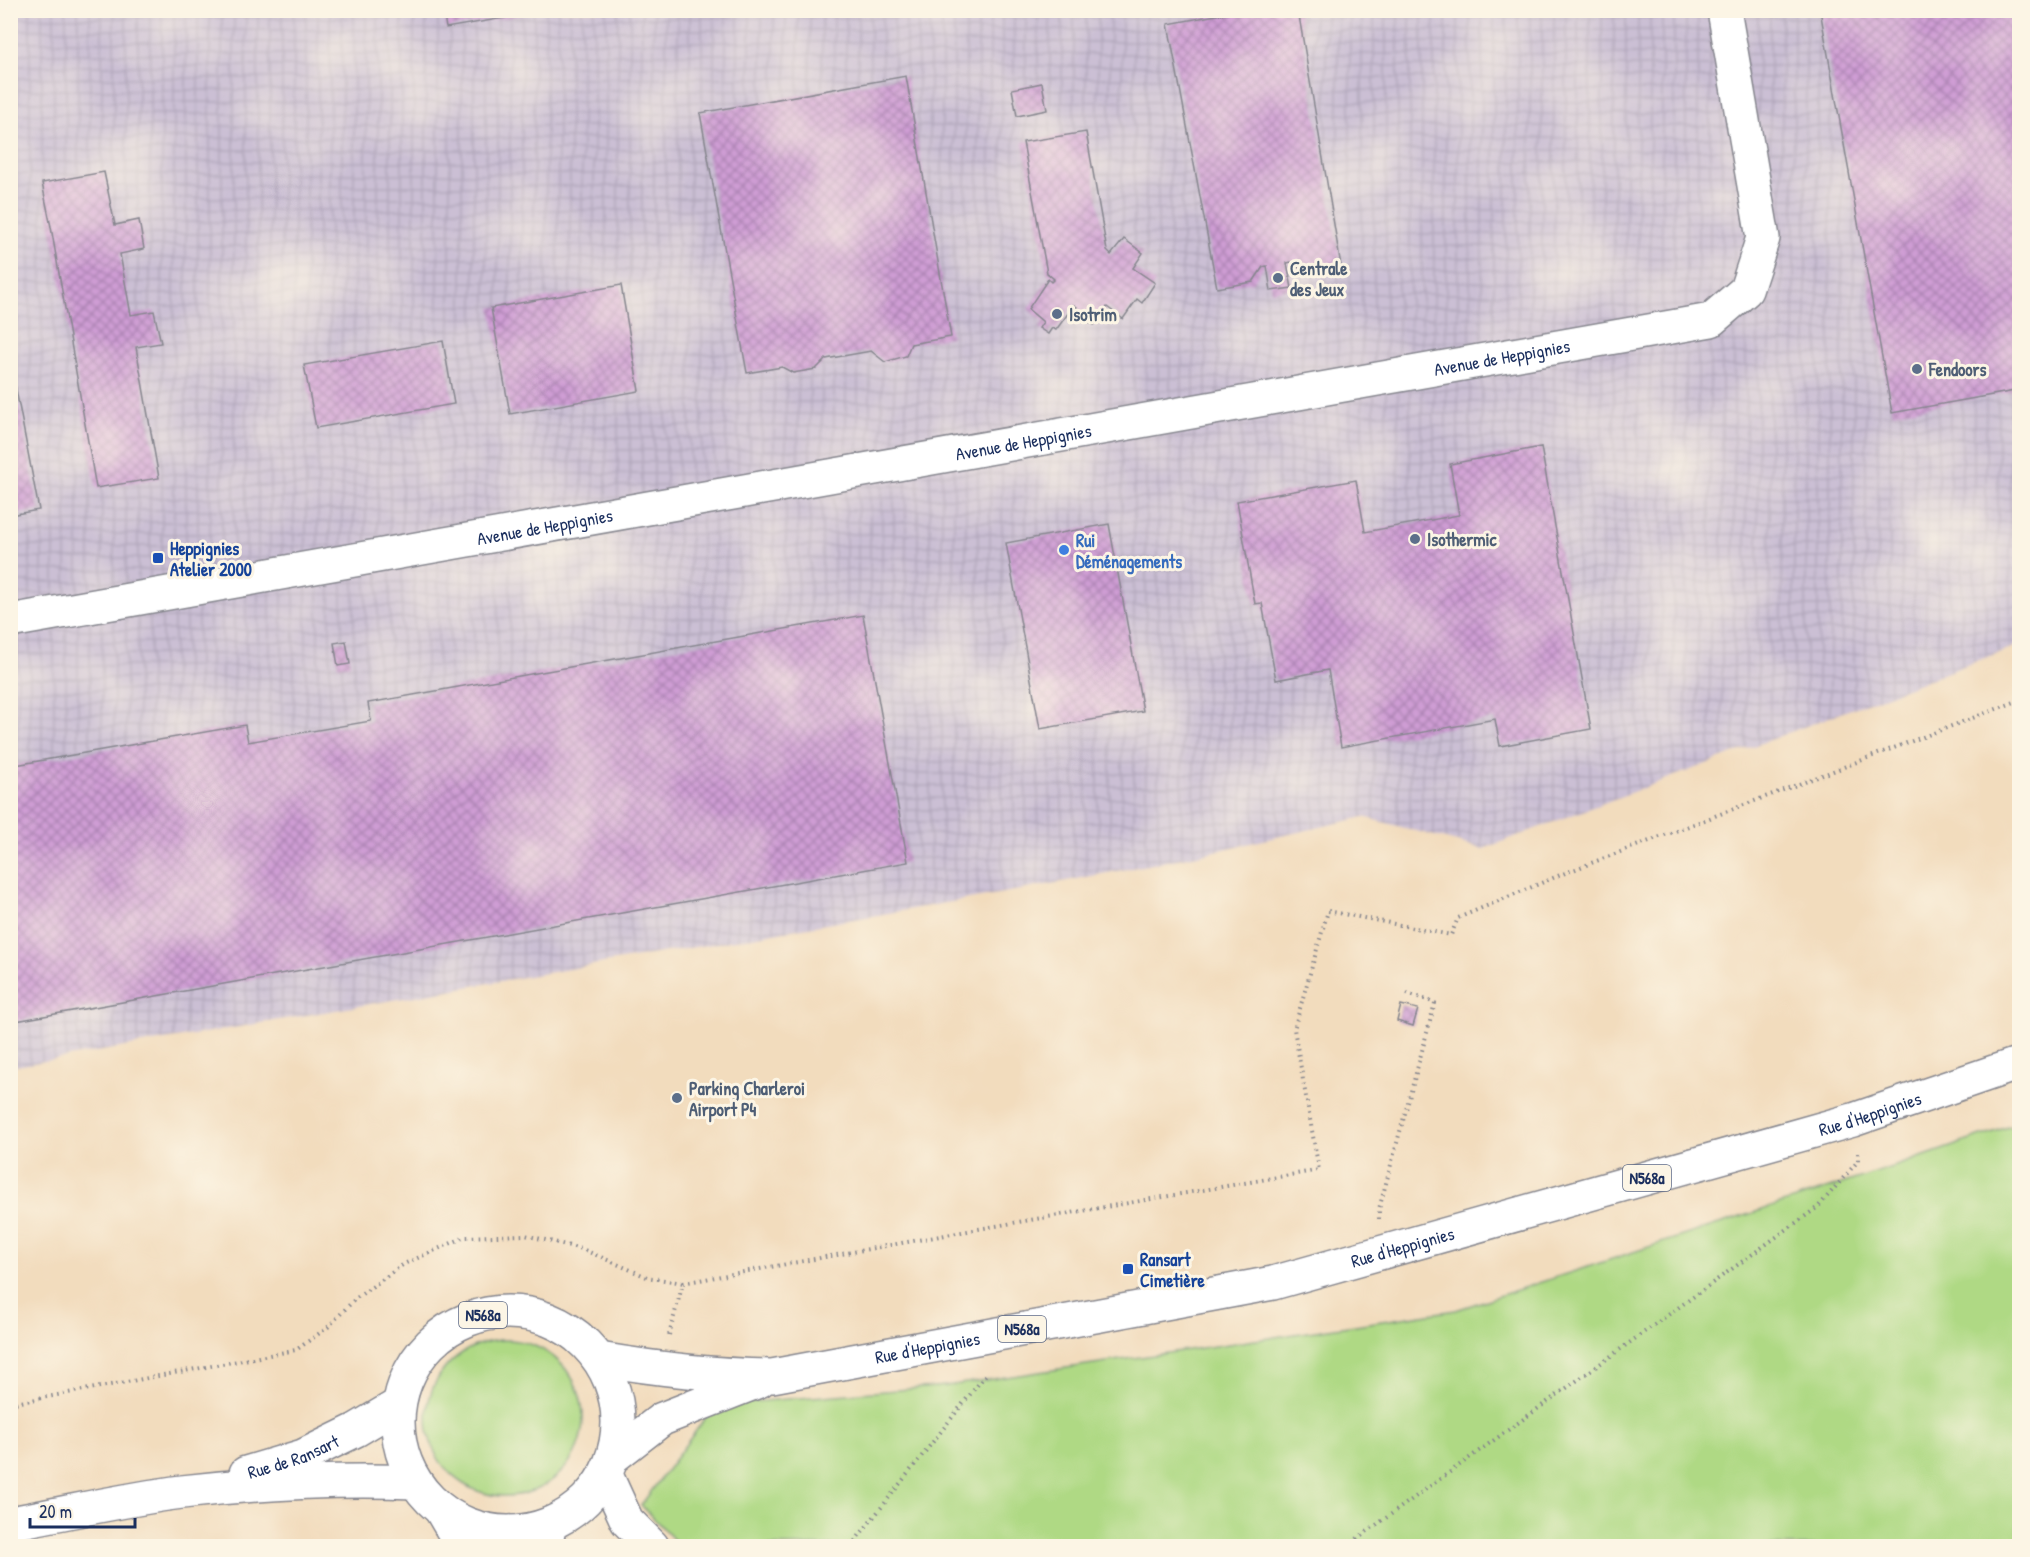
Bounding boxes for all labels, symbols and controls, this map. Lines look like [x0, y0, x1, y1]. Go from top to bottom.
place label: Centrale des Jeux [1290, 256, 1348, 302]
marker: Centrale des Jeux [1271, 271, 1285, 285]
place label: Isotrim [1069, 302, 1117, 327]
marker: Isotrim [1050, 307, 1064, 321]
street label: Avenue de Heppignies [1432, 333, 1572, 381]
place label: Fendoors [1928, 357, 1987, 382]
marker: Fendoors [1910, 362, 1924, 376]
street label: Avenue de Heppignies [953, 417, 1093, 466]
street label: Avenue de Heppignies [475, 502, 615, 551]
place label: Isothermic [1427, 527, 1498, 552]
place label: Rui Déménagements [1076, 528, 1182, 575]
marker: Isothermic [1408, 532, 1422, 546]
place label: Heppignies Atelier 2000 [170, 536, 252, 582]
marker: Rui Déménagements [1057, 543, 1071, 557]
marker: Heppignies Atelier 2000 [151, 551, 165, 565]
place label: Parking Charleroi Airport P4 [689, 1076, 805, 1123]
street label: Rue d'Heppignies [1816, 1085, 1924, 1142]
marker: Parking Charleroi Airport P4 [670, 1091, 684, 1105]
road number: N568a [1623, 1165, 1671, 1191]
street label: Rue d'Heppignies [1348, 1220, 1457, 1273]
place label: Ransart Cimetière [1140, 1247, 1206, 1293]
marker: Ransart Cimetière [1121, 1262, 1135, 1276]
road number: N568a [459, 1302, 507, 1328]
road number: N568a [998, 1316, 1046, 1342]
street label: Rue d'Heppignies [873, 1325, 982, 1369]
street label: Rue de Ransart [245, 1428, 344, 1484]
scale bar [30, 1491, 135, 1529]
text: 20 m [39, 1499, 72, 1524]

